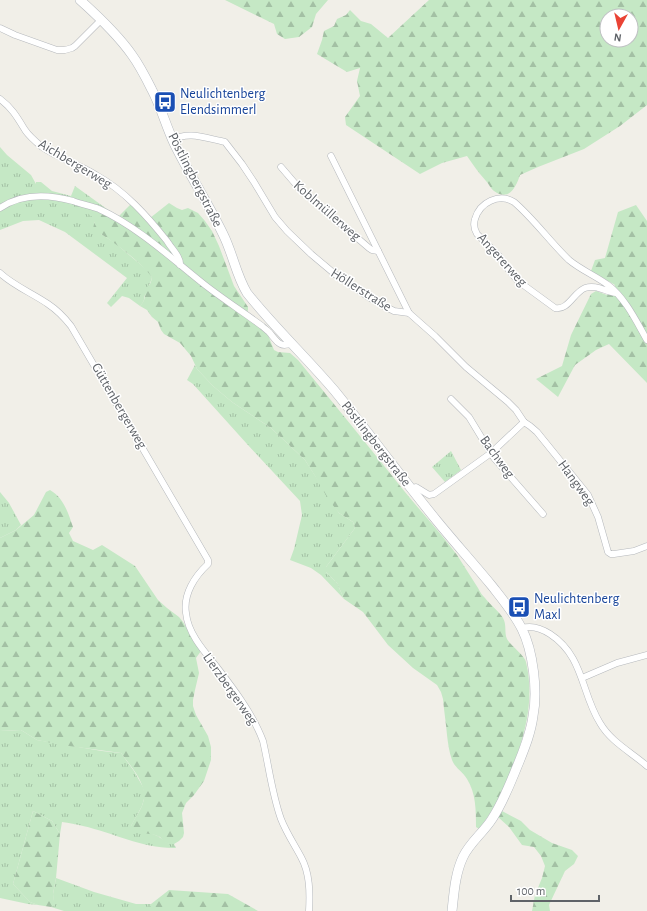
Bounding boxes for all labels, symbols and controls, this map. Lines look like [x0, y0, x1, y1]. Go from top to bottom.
north arrow [599, 8, 639, 48]
text: N [613, 31, 622, 43]
place label: Neulichtenberg Elendsimmerl [180, 87, 266, 117]
bus stop icon: Neulichtenberg Elendsimmerl [152, 89, 178, 115]
street label: Pöstlingbergstraße [165, 131, 225, 229]
street label: Aichbergerweg [36, 137, 114, 191]
street label: Koblmüllerweg [291, 178, 363, 244]
street label: Angererweg [475, 231, 530, 290]
street label: Höllerstraße [328, 266, 394, 314]
street label: Güttenbergerweg [89, 361, 149, 451]
street label: Pöstlingbergstraße [339, 399, 413, 489]
street label: Bachweg [477, 433, 517, 481]
street label: Hangweg [555, 458, 597, 508]
place label: Neulichtenberg Maxl [534, 592, 620, 622]
bus stop icon: Neulichtenberg Maxl [506, 594, 532, 620]
street label: Lierzbergerweg [200, 650, 260, 728]
scale bar [511, 877, 599, 903]
text: 100 m [517, 885, 545, 897]

